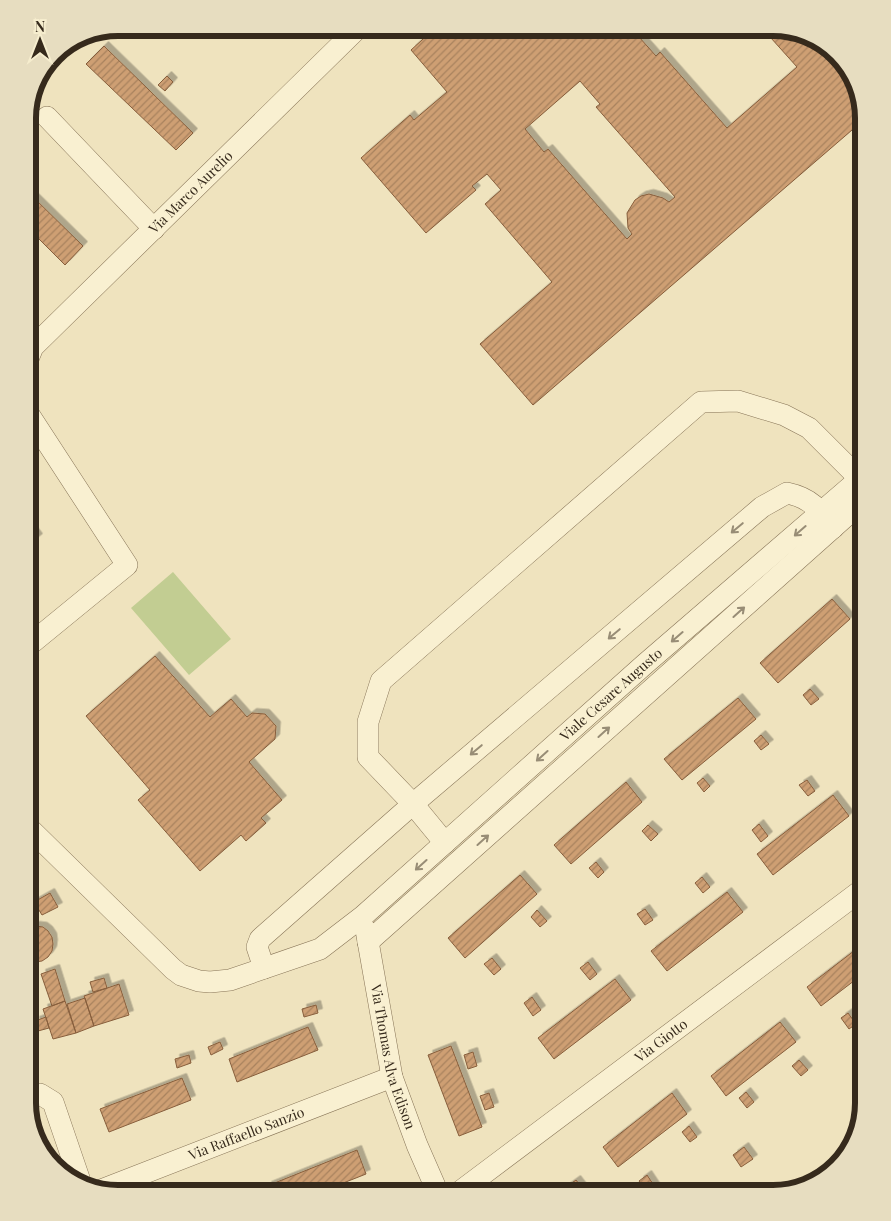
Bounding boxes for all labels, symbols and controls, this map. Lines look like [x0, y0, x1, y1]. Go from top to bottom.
north arrow [15, 15, 65, 65]
text: N [35, 17, 45, 36]
street label: Via Marco Aurelio [143, 146, 237, 238]
one-way arrow [731, 523, 744, 534]
one-way arrow [793, 525, 806, 536]
one-way arrow [732, 606, 745, 618]
one-way arrow [607, 628, 620, 639]
one-way arrow [670, 631, 683, 643]
street label: Viale Cesare Augusto [555, 643, 666, 745]
one-way arrow [598, 726, 611, 738]
one-way arrow [470, 745, 483, 756]
one-way arrow [536, 751, 549, 762]
one-way arrow [476, 834, 489, 846]
one-way arrow [415, 859, 428, 871]
street label: Via Thomas Alva Edison [367, 982, 421, 1132]
street label: Via Giotto [630, 1014, 691, 1067]
street label: Via Raffaello Sanzio [185, 1102, 307, 1164]

